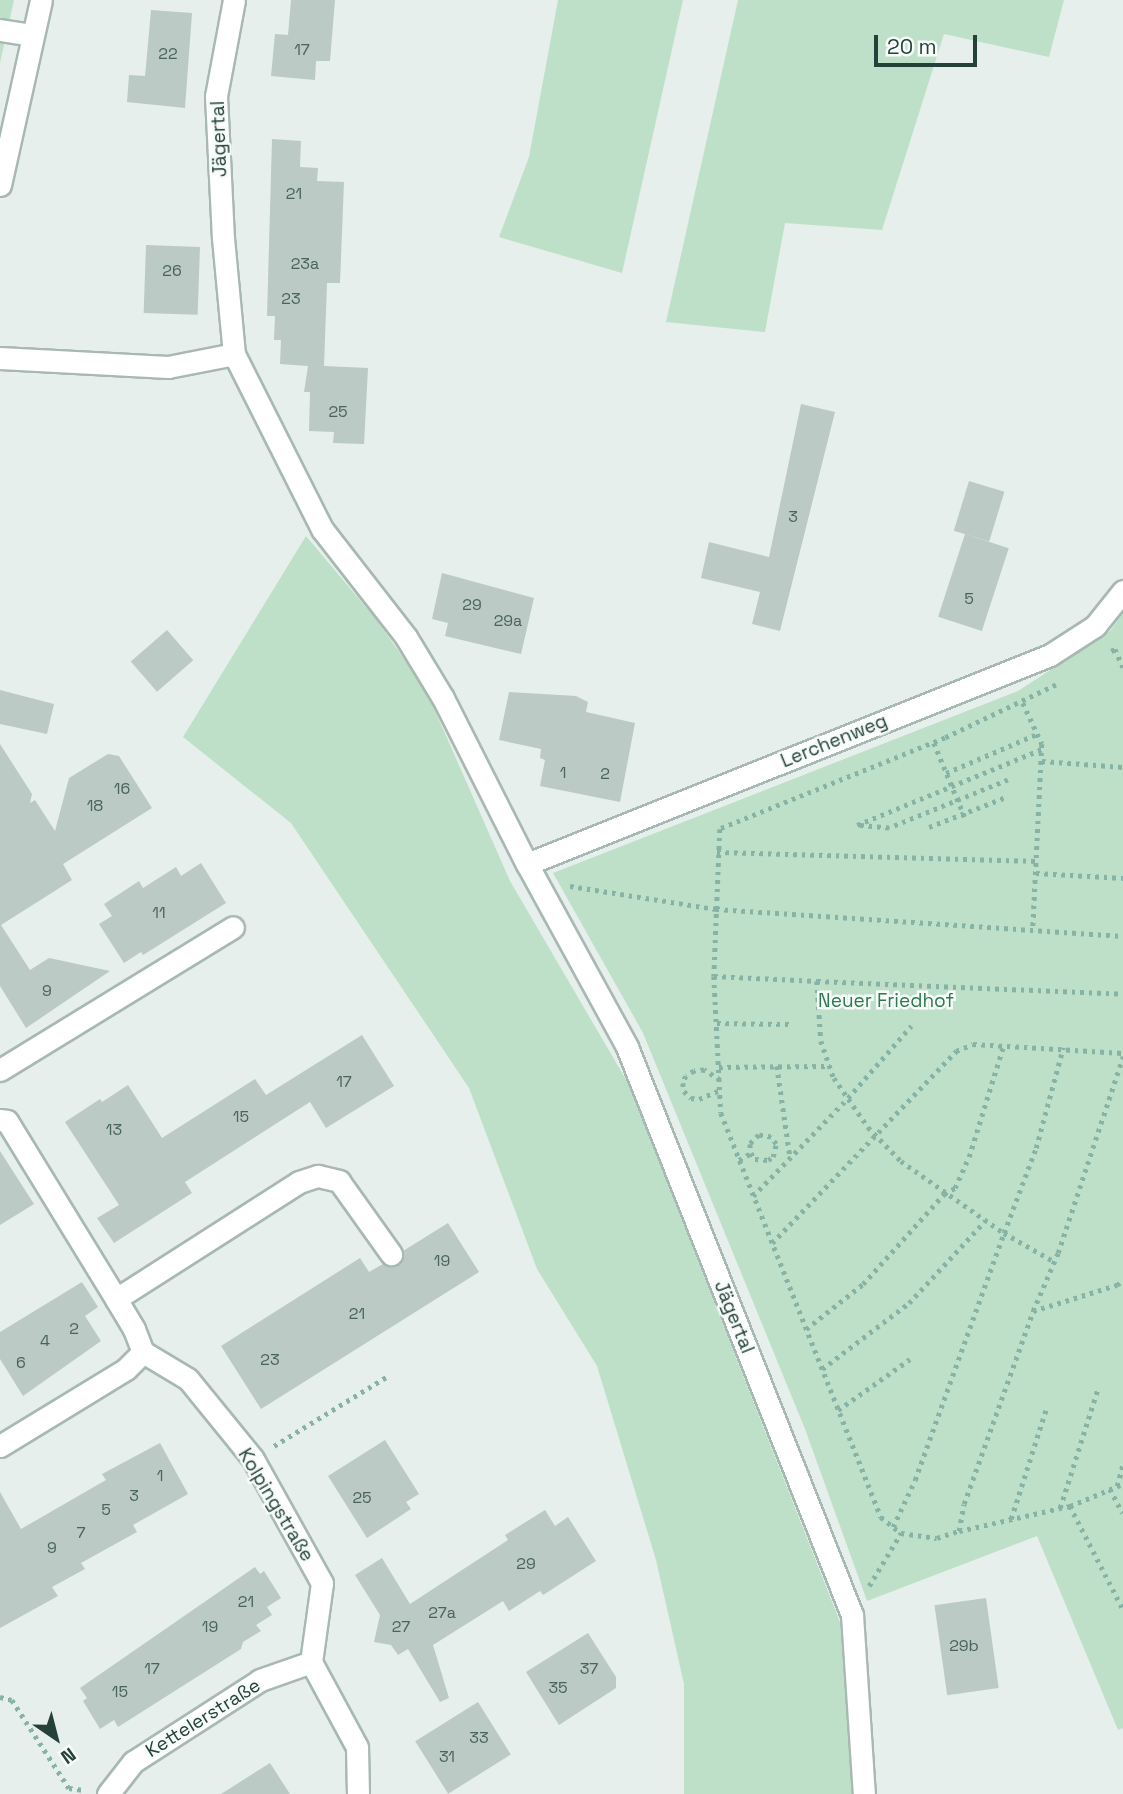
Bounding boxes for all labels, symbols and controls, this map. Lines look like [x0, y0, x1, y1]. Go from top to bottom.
scale bar [878, 21, 981, 65]
text: 20 m [887, 33, 937, 60]
house number: 17 [294, 40, 310, 60]
house number: 22 [158, 44, 178, 64]
street label: Jägertal [206, 100, 232, 178]
house number: 21 [286, 184, 302, 204]
house number: 23a [291, 254, 319, 274]
house number: 26 [162, 261, 182, 281]
house number: 23 [281, 289, 301, 309]
house number: 25 [328, 402, 348, 422]
house number: 3 [788, 507, 798, 527]
house number: 5 [964, 589, 974, 609]
house number: 29 [462, 595, 482, 615]
house number: 29a [494, 611, 522, 631]
street label: Lerchenweg [777, 709, 891, 773]
house number: 1 [560, 763, 566, 783]
house number: 2 [600, 764, 610, 784]
house number: 16 [114, 779, 130, 799]
house number: 18 [87, 796, 103, 816]
house number: 11 [152, 903, 166, 923]
house number: 9 [42, 981, 52, 1001]
park label: Neuer Friedhof [818, 990, 954, 1012]
house number: 17 [336, 1072, 352, 1092]
house number: 15 [233, 1107, 249, 1127]
house number: 13 [106, 1120, 122, 1140]
house number: 19 [434, 1251, 450, 1271]
street label: Jägertal [709, 1277, 759, 1357]
house number: 21 [349, 1304, 365, 1324]
house number: 2 [69, 1319, 79, 1339]
house number: 4 [40, 1331, 50, 1351]
house number: 23 [260, 1350, 280, 1370]
house number: 6 [16, 1353, 26, 1373]
street label: Kolpingstraße [233, 1444, 319, 1566]
house number: 1 [157, 1466, 163, 1486]
house number: 3 [129, 1486, 139, 1506]
house number: 25 [352, 1488, 372, 1508]
house number: 5 [101, 1500, 111, 1520]
house number: 7 [76, 1523, 86, 1543]
house number: 9 [47, 1538, 57, 1558]
house number: 29 [516, 1554, 536, 1574]
house number: 21 [238, 1592, 254, 1612]
house number: 27a [428, 1603, 456, 1623]
house number: 19 [202, 1617, 218, 1637]
house number: 27 [392, 1617, 410, 1637]
house number: 29b [949, 1636, 979, 1656]
house number: 17 [144, 1659, 160, 1679]
house number: 37 [580, 1659, 598, 1679]
street label: Kettelerstraße [141, 1674, 265, 1762]
house number: 35 [548, 1678, 568, 1698]
house number: 15 [112, 1682, 128, 1702]
north arrow [21, 1703, 91, 1773]
house number: 33 [469, 1728, 489, 1748]
text: N [56, 1742, 81, 1769]
house number: 31 [439, 1747, 455, 1767]

